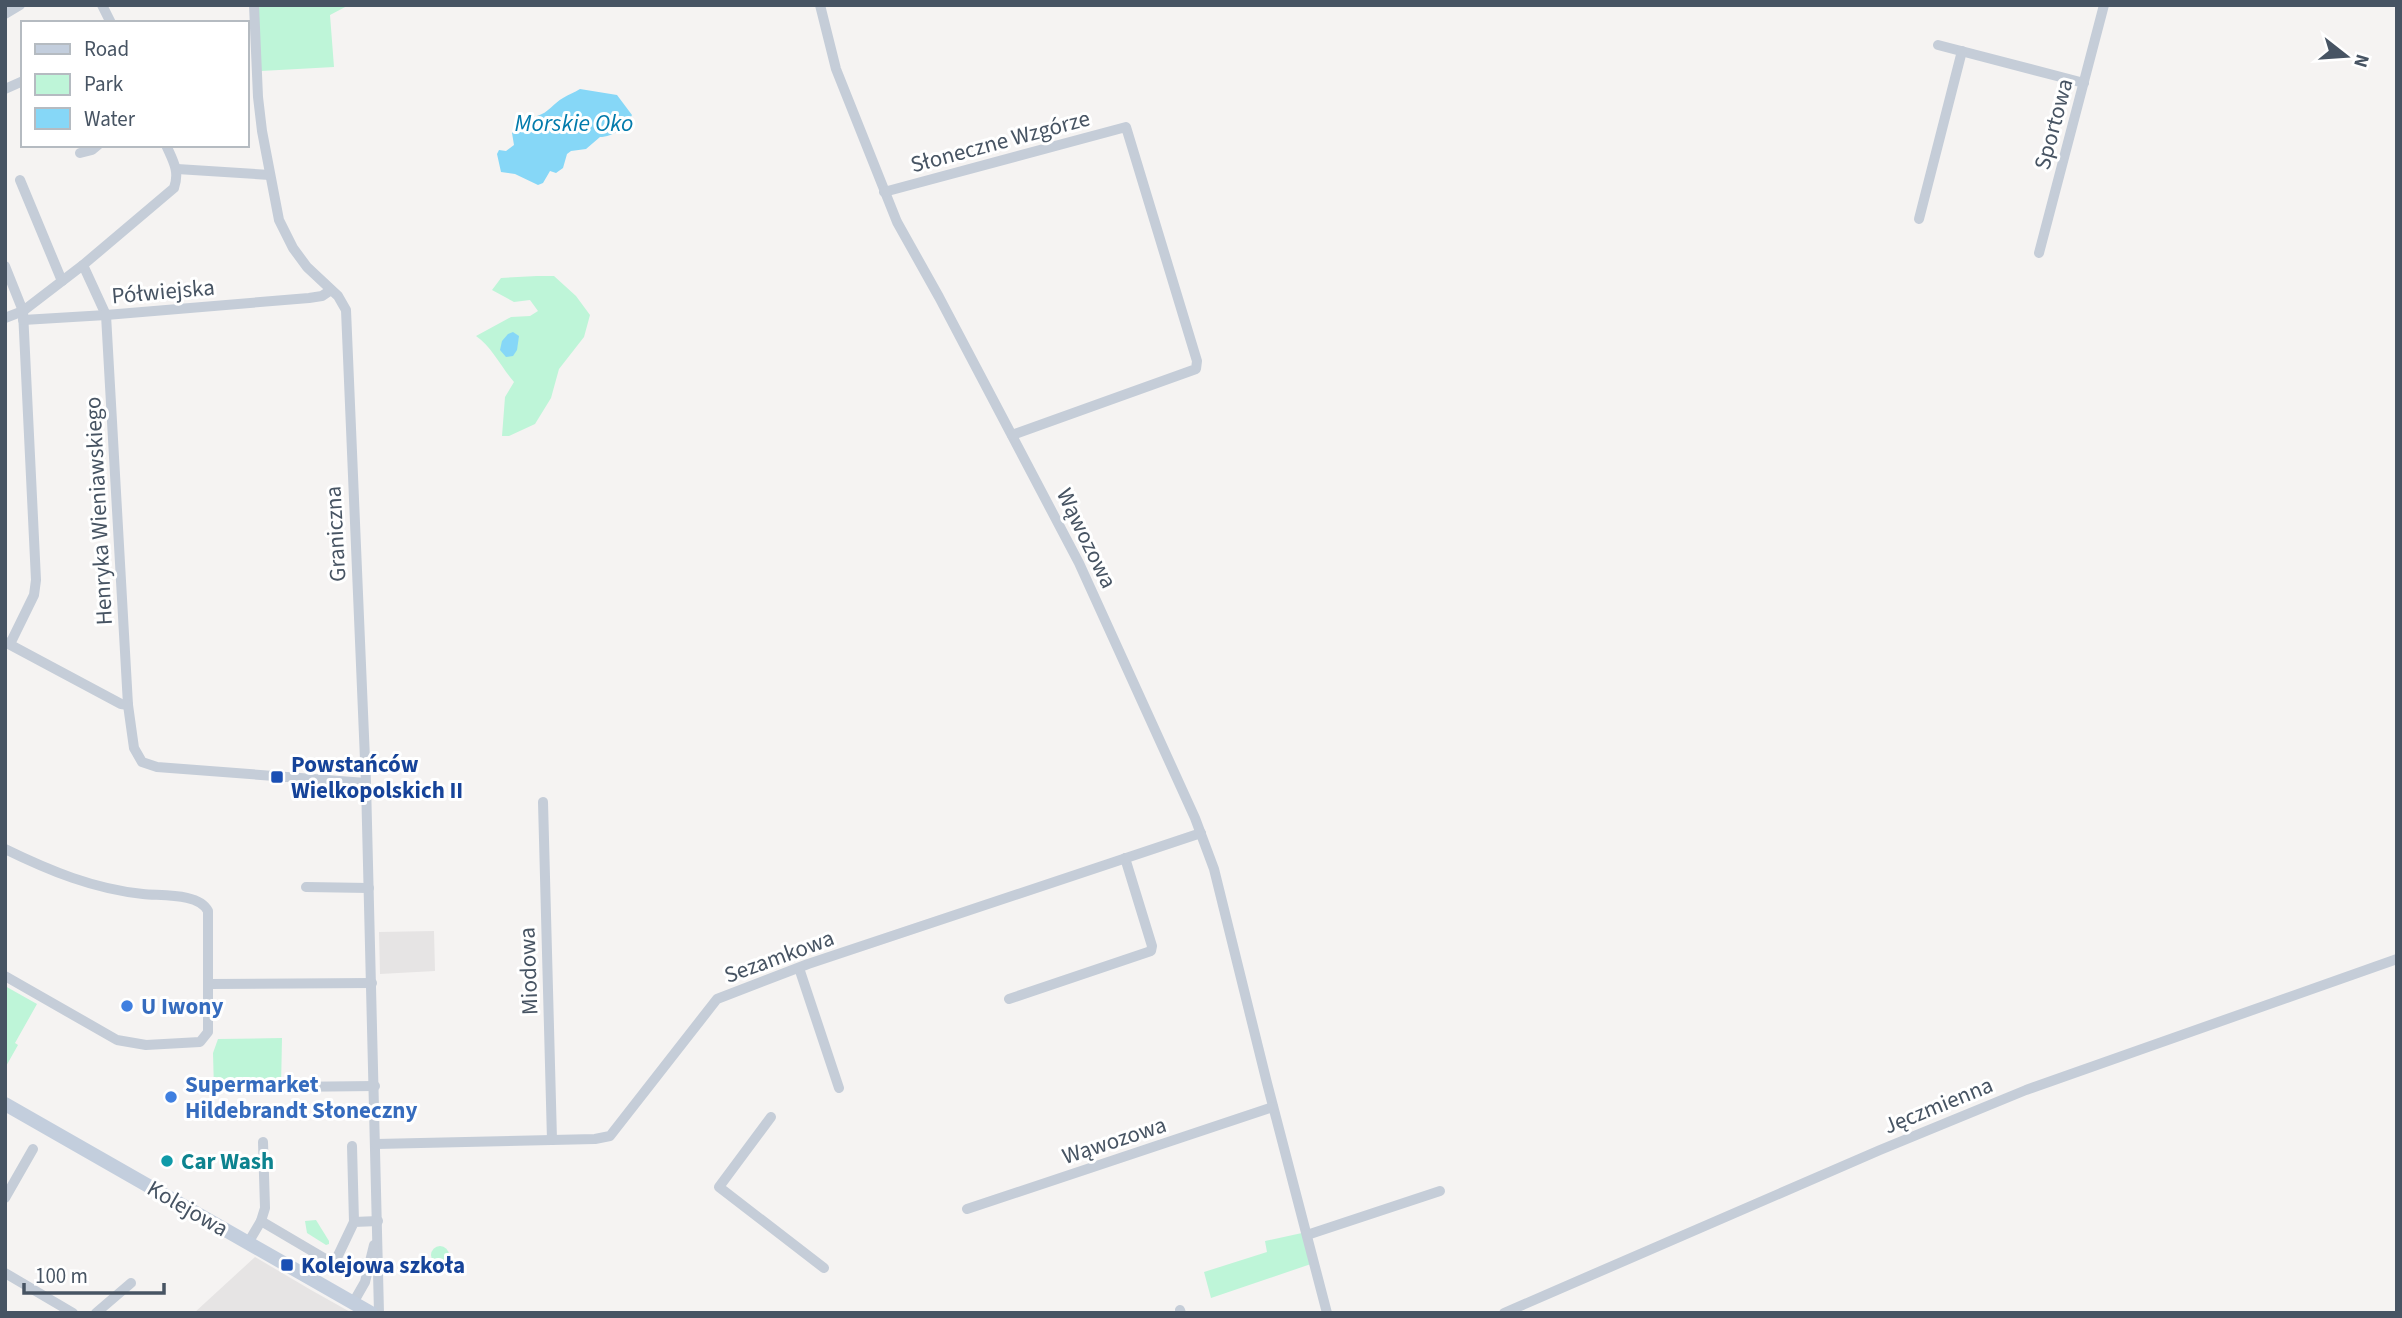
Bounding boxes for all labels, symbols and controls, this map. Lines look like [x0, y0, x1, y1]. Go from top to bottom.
legend [21, 21, 248, 147]
north arrow [2311, 21, 2381, 91]
text: Road [84, 34, 129, 64]
text: N [2346, 51, 2376, 71]
text: Park [84, 69, 124, 99]
street label: Sportowa [2025, 75, 2081, 173]
street label: Słoneczne Wzgórze [907, 102, 1094, 181]
text: Water [84, 104, 136, 134]
water label: Morskie Oko [515, 106, 633, 141]
street label: Półwiejska [110, 271, 216, 312]
street label: Henryka Wieniawskiego [76, 396, 121, 626]
street label: Wąwozowa [1048, 482, 1125, 594]
street label: Graniczna [317, 485, 354, 583]
place label: Powstańców Wielkopolskich II [291, 748, 463, 807]
marker: Powstańców Wielkopolskich II [269, 769, 285, 785]
street label: Sezamkowa [720, 921, 839, 992]
street label: Miodowa [510, 926, 547, 1015]
place label: U Iwony [141, 990, 223, 1023]
marker: U Iwony [119, 998, 135, 1014]
place label: Supermarket Hildebrandt Słoneczny [185, 1068, 417, 1127]
street label: Jęczmienna [1878, 1069, 1998, 1142]
marker: Supermarket Hildebrandt Słoneczny [163, 1089, 179, 1105]
street label: Wąwozowa [1058, 1108, 1171, 1173]
place label: Car Wash [181, 1145, 274, 1178]
marker: Car Wash [159, 1153, 175, 1169]
street label: Kolejowa [141, 1172, 234, 1245]
place label: Kolejowa szkoła [301, 1249, 465, 1282]
scale bar [24, 1252, 164, 1296]
marker: Kolejowa szkoła [279, 1257, 295, 1273]
text: 100 m [35, 1261, 88, 1291]

